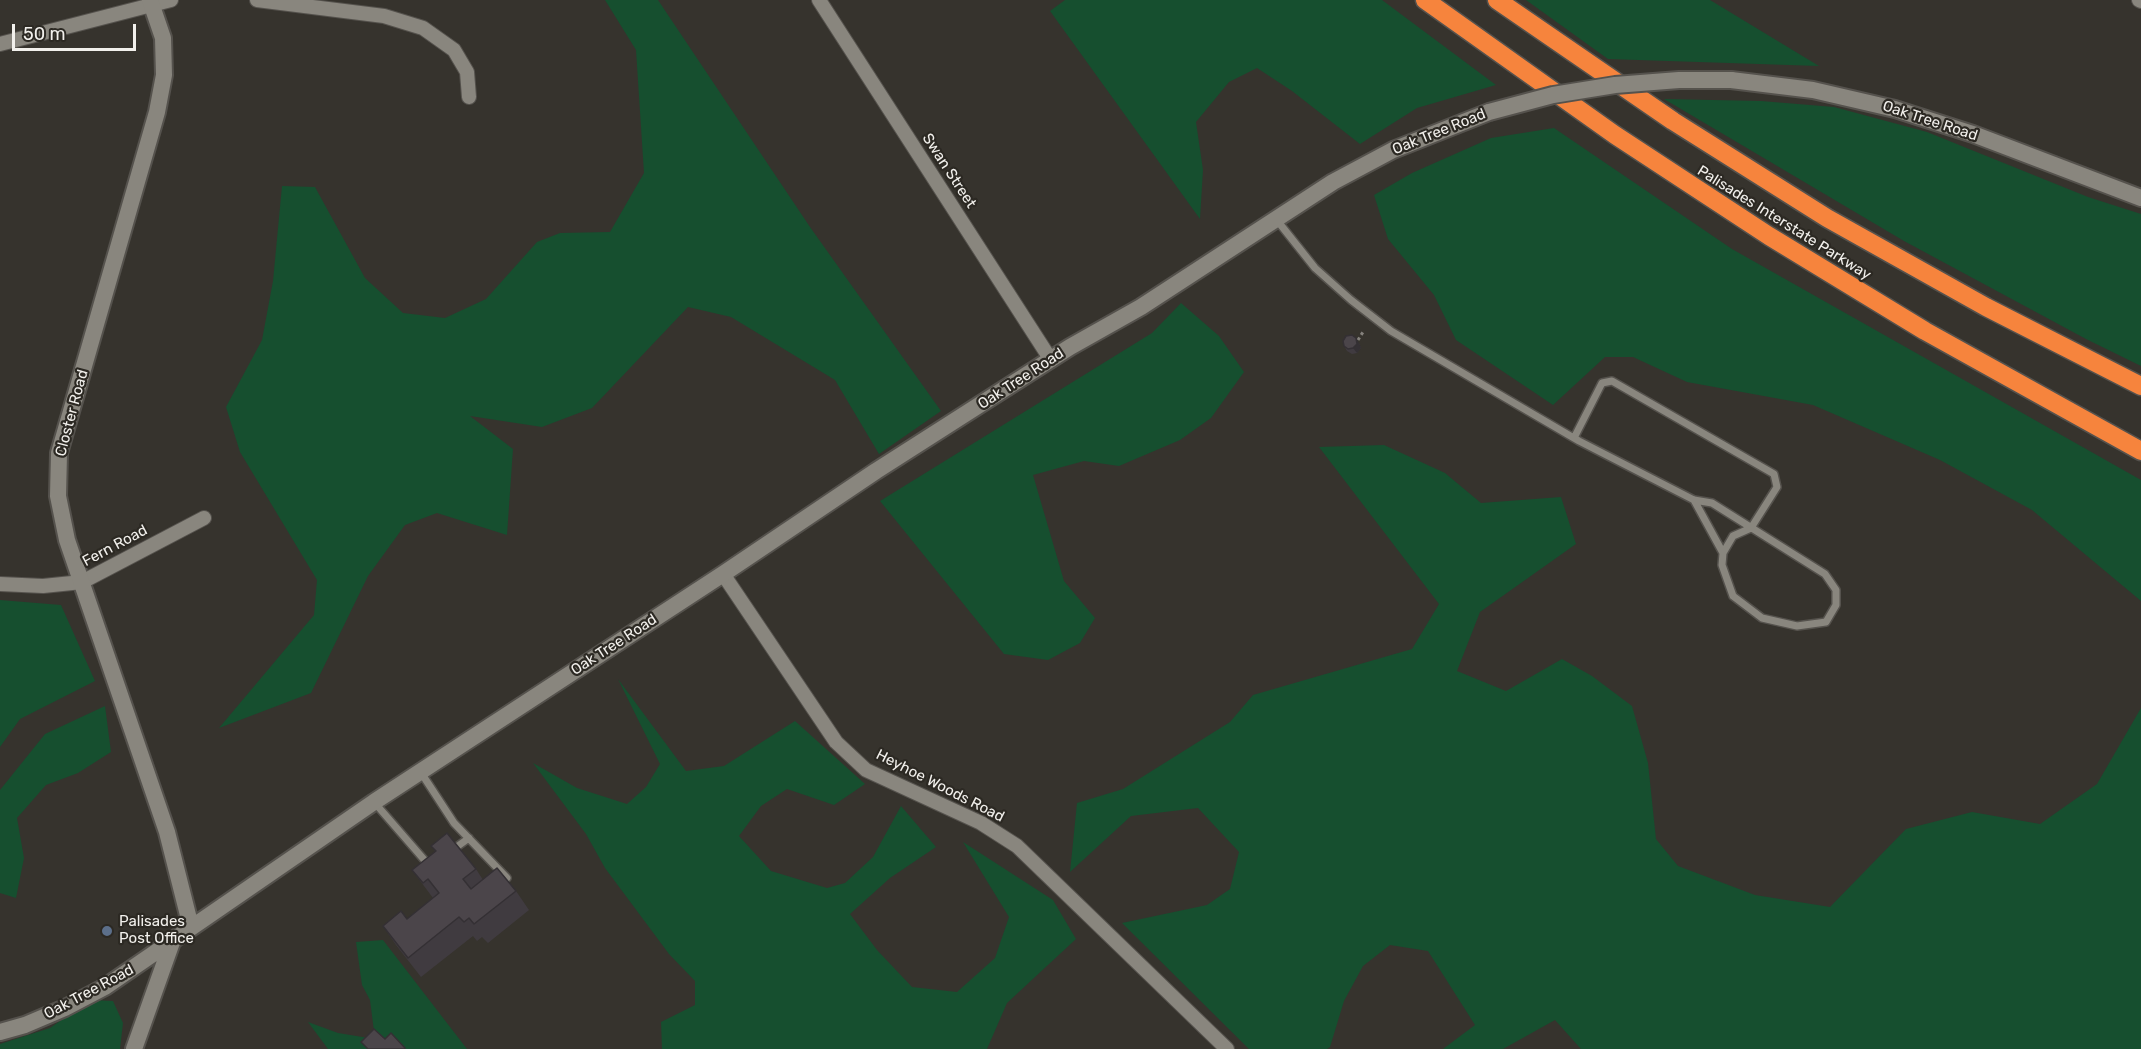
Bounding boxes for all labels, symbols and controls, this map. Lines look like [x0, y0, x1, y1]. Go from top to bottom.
scale bar [15, 12, 140, 50]
text: 50 m [23, 23, 66, 45]
street label: Oak Tree Road [1880, 97, 1980, 145]
street label: Oak Tree Road [1390, 105, 1488, 159]
street label: Swan Street [918, 130, 980, 212]
street label: Palisades Interstate Parkway [1694, 162, 1874, 284]
street label: Oak Tree Road [975, 345, 1067, 413]
street label: Closter Road [52, 368, 92, 458]
street label: Fern Road [79, 521, 151, 571]
street label: Oak Tree Road [568, 611, 660, 679]
street label: Heyhoe Woods Road [873, 746, 1007, 826]
place label: Palisades Post Office [119, 913, 194, 948]
marker: Palisades Post Office [100, 924, 114, 938]
street label: Oak Tree Road [41, 961, 137, 1023]

